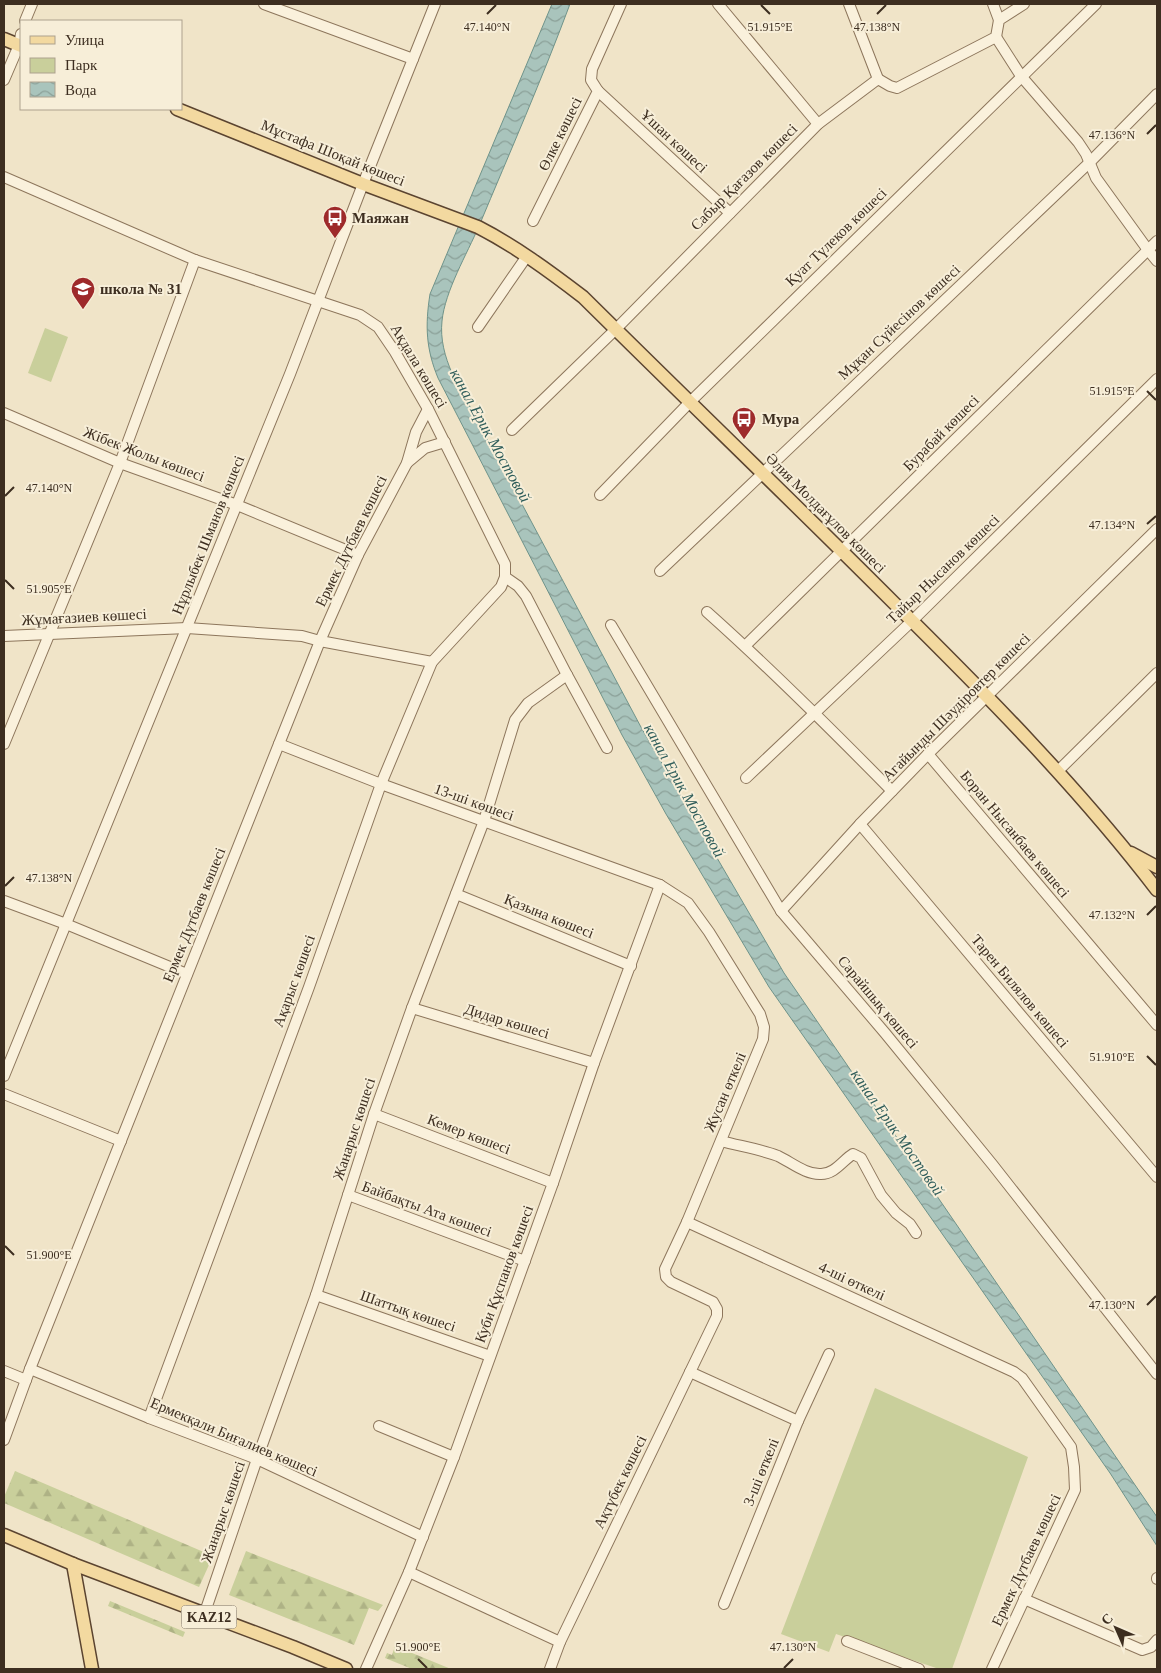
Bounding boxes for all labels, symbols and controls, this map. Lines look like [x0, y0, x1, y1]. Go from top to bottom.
legend [20, 20, 182, 110]
text: 47.140°N [464, 20, 511, 34]
text: 51.915°E [747, 20, 793, 34]
text: 47.138°N [854, 20, 901, 34]
text: Улица [65, 32, 104, 48]
text: Парк [65, 57, 98, 73]
text: Вода [65, 82, 97, 98]
street label: Өлке көшесі [535, 95, 585, 173]
street label: Ұшан көшесі [637, 106, 711, 176]
street label: Мұстафа Шоқай көшесi [259, 117, 407, 189]
street label: Сабыр Қағазов көшесі [688, 121, 800, 233]
text: 47.136°N [1089, 128, 1136, 142]
street label: Қуат Түлеков көшесі [782, 185, 890, 289]
bus stop icon: Маяжан [322, 205, 348, 239]
place label: Маяжан [352, 210, 409, 226]
street label: Мұқан Сүйесінов көшесі [835, 261, 963, 383]
school or university icon: школа № 31 [70, 276, 96, 310]
place label: школа № 31 [100, 281, 182, 297]
street label: Ақдала көшесі [388, 321, 450, 411]
water label: канал Ерик Мостовой [446, 366, 534, 505]
text: 51.915°E [1089, 384, 1135, 398]
street label: Бурабай көшесi [900, 392, 982, 474]
bus stop icon: Мура [731, 406, 757, 440]
place label: Мура [762, 411, 800, 427]
street label: Жібек Жолы көшесі [81, 424, 207, 484]
street label: Әлия Молдағұлов көшесі [763, 450, 889, 576]
street label: Нұрлыбек Шманов көшесі [169, 453, 247, 617]
street label: Ермек Дүтбаев көшесi [312, 473, 390, 609]
text: 47.140°N [26, 481, 73, 495]
street label: Тайыр Нысанов көшесi [884, 511, 1002, 627]
text: 47.134°N [1089, 518, 1136, 532]
text: 51.905°E [26, 582, 72, 596]
street label: Жұмағазиев көшесі [21, 606, 147, 628]
street label: Агайынды Шәудіровтер көшесi [879, 630, 1033, 784]
water label: канал Ерик Мостовой [640, 721, 728, 860]
street label: Боран Нысанбаев көшесі [957, 767, 1073, 901]
street label: 13-ші көшесi [432, 780, 516, 824]
street label: Ермек Дүтбаев көшесi [160, 845, 228, 985]
text: 47.138°N [26, 871, 73, 885]
street label: Қазына көшесі [502, 891, 596, 941]
text: 47.132°N [1089, 908, 1136, 922]
street label: Тарен Билялов көшесі [968, 931, 1072, 1051]
street label: Ақарыс көшесi [270, 933, 318, 1029]
street label: Сарайшық көшесі [835, 953, 921, 1051]
street label: Дидар көшесі [463, 1000, 551, 1042]
street label: Жусан өткелі [701, 1050, 749, 1134]
text: 51.910°E [1089, 1050, 1135, 1064]
water label: канал Ерик Мостовой [847, 1066, 947, 1199]
street label: Жанарыс көшесі [330, 1076, 378, 1182]
street label: Кемер көшесі [425, 1111, 513, 1157]
street label: Байбақты Ата көшесі [360, 1178, 494, 1240]
street label: Куби Құспанов көшесi [472, 1203, 536, 1345]
text: 51.900°E [26, 1248, 72, 1262]
street label: 4-шi өткелi [816, 1259, 888, 1303]
street label: Шаттық көшесі [358, 1287, 458, 1335]
text: 47.130°N [1089, 1298, 1136, 1312]
street label: Ермекқали Биғалиев көшесі [148, 1394, 320, 1480]
street label: Ақтүбек көшесi [591, 1433, 649, 1531]
street label: 3-шi өткелi [740, 1436, 782, 1508]
street label: Жанарыс көшесі [198, 1459, 248, 1565]
street label: Ермек Дүтбаев көшесi [988, 1491, 1064, 1629]
north arrow [1091, 1603, 1141, 1653]
road number: KAZ12 [182, 1605, 236, 1628]
text: С [1098, 1610, 1116, 1628]
text: 51.900°E [395, 1640, 441, 1654]
text: 47.130°N [770, 1640, 817, 1654]

